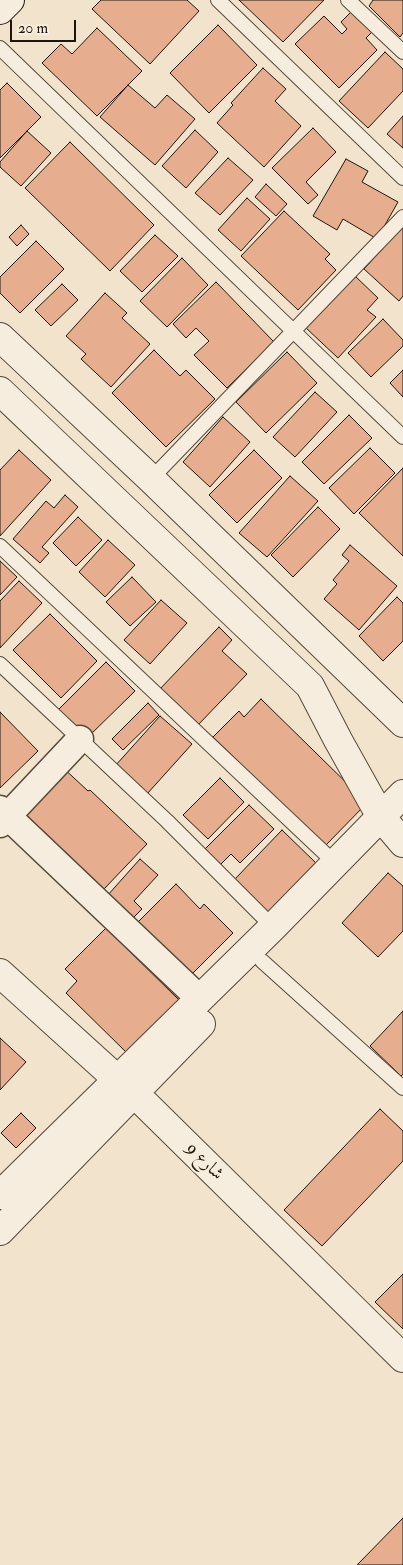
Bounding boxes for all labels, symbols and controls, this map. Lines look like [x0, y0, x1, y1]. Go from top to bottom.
scale bar [12, 10, 79, 42]
text: 20 m [18, 19, 48, 38]
street label: شارع 9 [181, 1139, 227, 1185]

